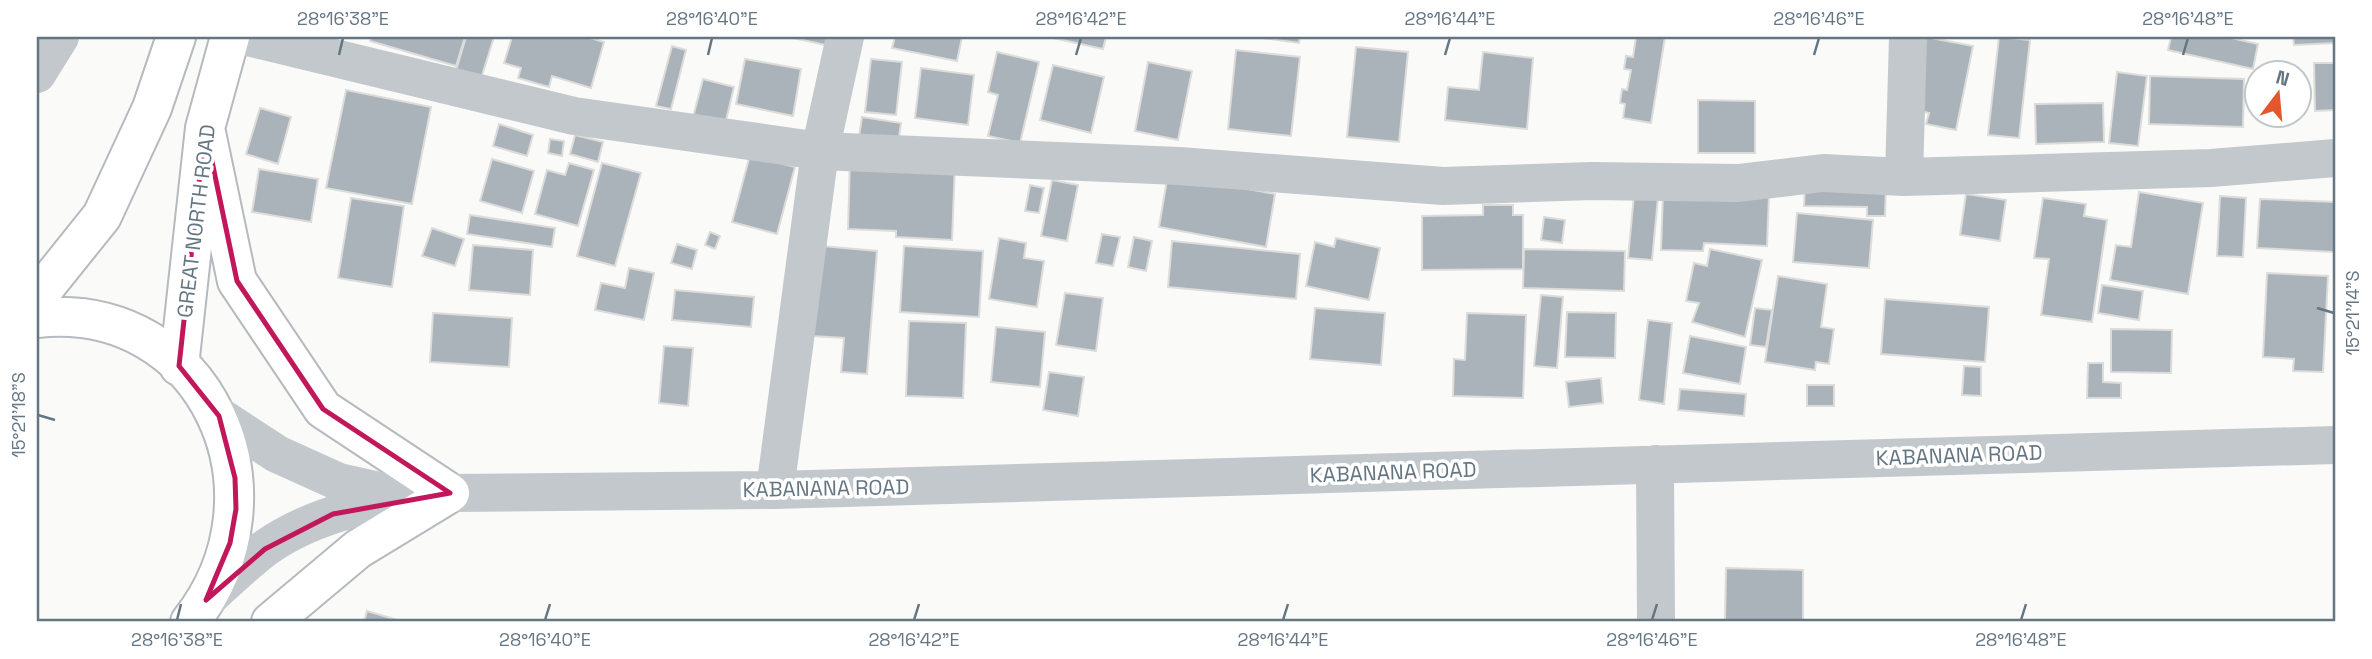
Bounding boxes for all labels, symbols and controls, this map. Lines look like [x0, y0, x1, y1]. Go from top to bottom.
text: 28°16'38"E [297, 7, 389, 30]
text: 28°16'40"E [666, 7, 758, 30]
text: 28°16'42"E [1035, 7, 1127, 30]
text: 28°16'44"E [1405, 7, 1495, 30]
text: 28°16'46"E [1773, 7, 1865, 30]
text: 28°16'48"E [2142, 7, 2234, 30]
north arrow [2242, 60, 2312, 130]
text: N [2273, 64, 2292, 92]
street label: GREAT NORTH ROAD [171, 123, 221, 319]
text: 15°21'14"S [2341, 271, 2364, 355]
text: 15°21'18"S [7, 372, 30, 458]
street label: KABANANA ROAD [1875, 439, 2043, 471]
street label: KABANANA ROAD [1309, 456, 1477, 488]
street label: KABANANA ROAD [742, 473, 910, 503]
text: 28°16'38"E [131, 628, 223, 651]
text: 28°16'40"E [499, 628, 591, 651]
text: 28°16'42"E [868, 628, 960, 651]
text: 28°16'44"E [1238, 628, 1328, 651]
text: 28°16'46"E [1606, 628, 1698, 651]
text: 28°16'48"E [1975, 628, 2067, 651]

